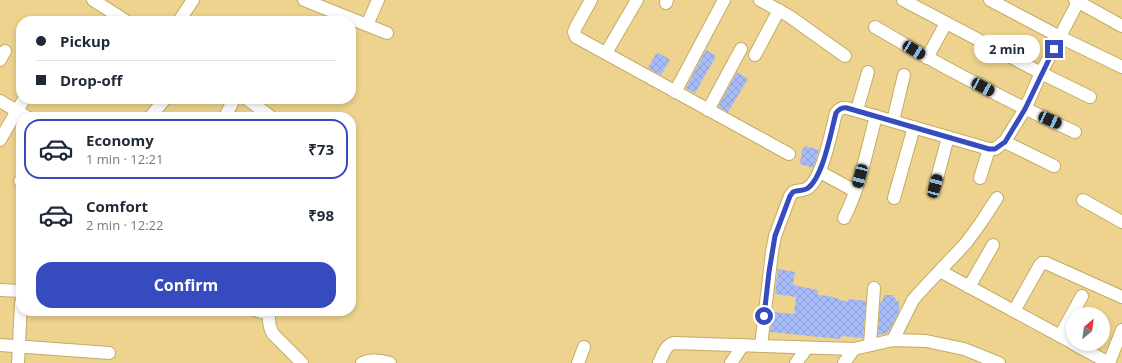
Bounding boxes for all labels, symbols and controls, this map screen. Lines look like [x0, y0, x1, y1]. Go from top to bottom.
text: Pickup [60, 31, 110, 51]
callout: 2 min [974, 35, 1040, 63]
car [901, 39, 927, 61]
text: 2 min [989, 40, 1025, 58]
route end [1045, 40, 1063, 58]
text: Drop-off [60, 70, 122, 90]
car [970, 76, 996, 98]
car [1037, 110, 1063, 130]
text: Economy [86, 130, 154, 150]
icon: car [38, 131, 74, 167]
text: ₹73 [308, 139, 334, 159]
text: 1 min · 12:21 [86, 150, 163, 168]
car [851, 163, 869, 189]
car [926, 173, 944, 199]
text: Comfort [86, 196, 148, 216]
icon: car [38, 197, 74, 233]
text: ₹98 [308, 205, 334, 225]
text: 2 min · 12:22 [86, 216, 163, 234]
button: Confirm [36, 262, 336, 308]
route start [755, 307, 773, 325]
north arrow [1066, 307, 1110, 351]
map controls [1066, 307, 1110, 351]

